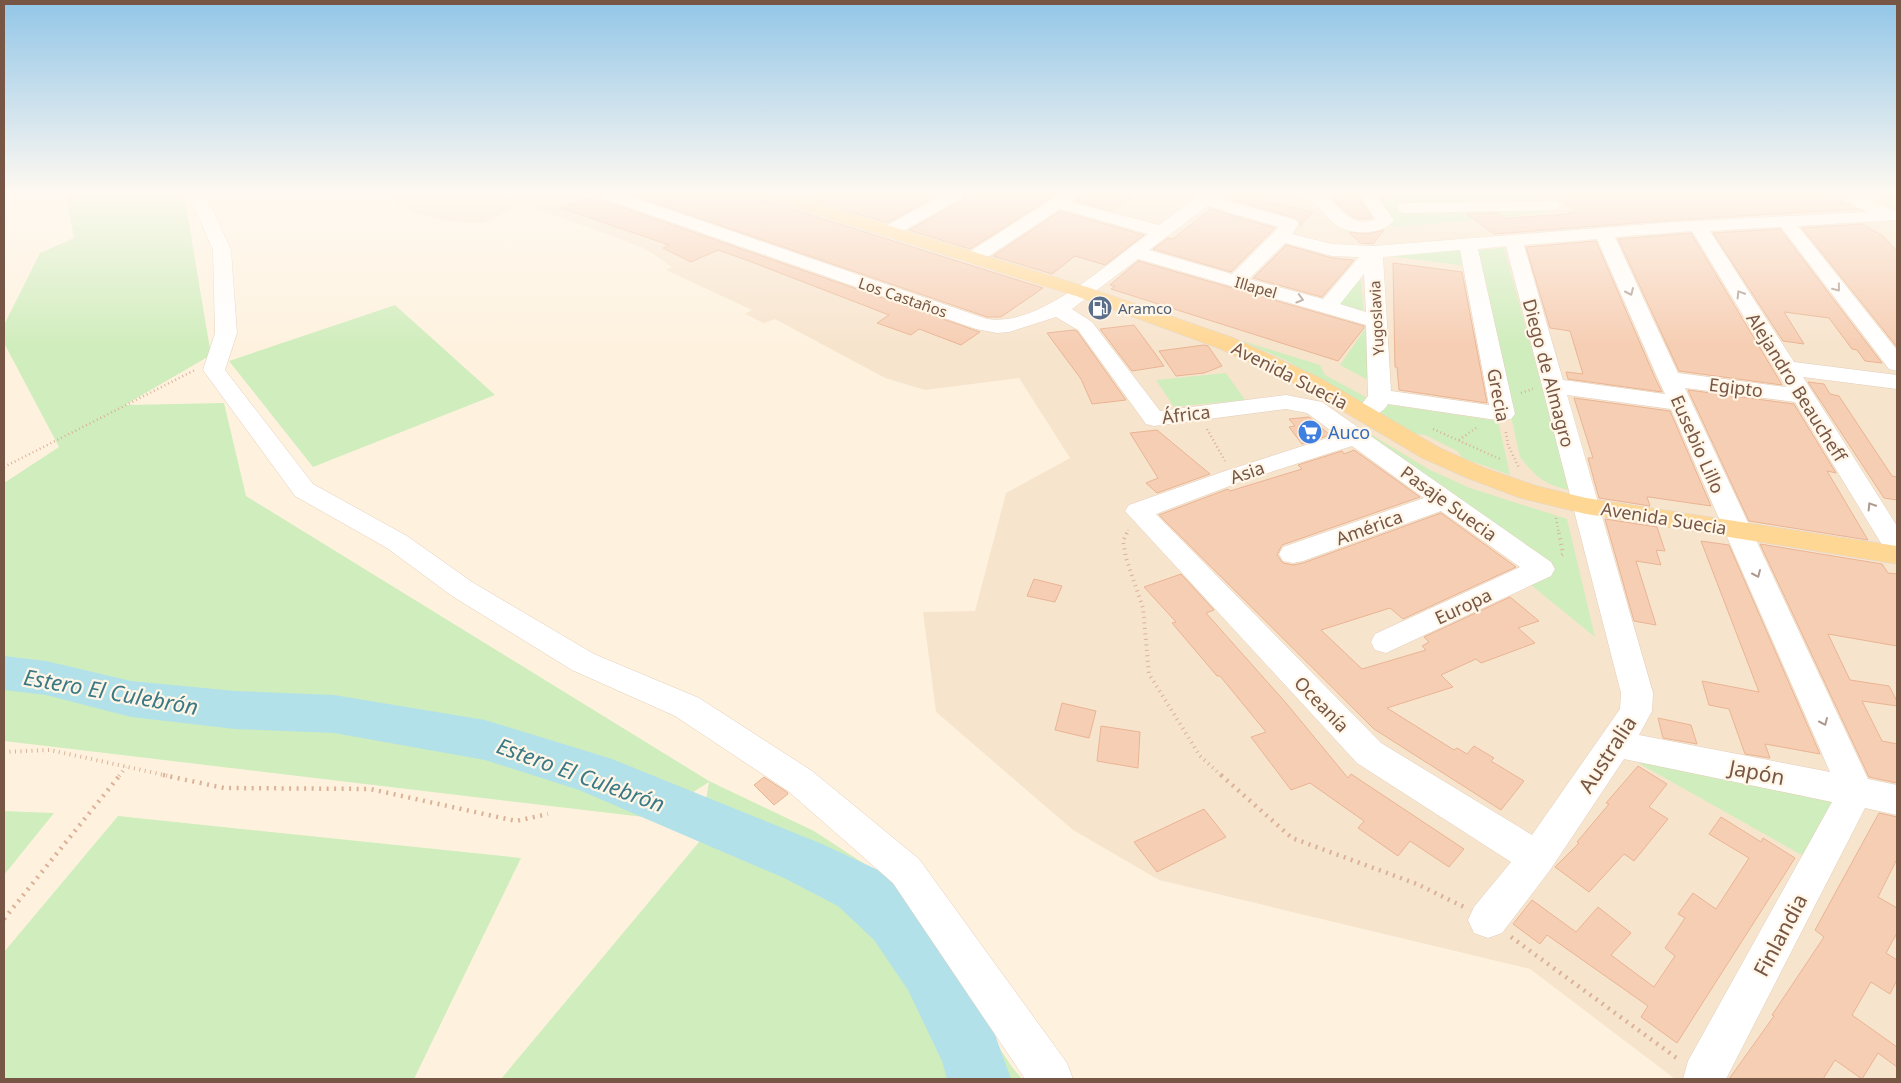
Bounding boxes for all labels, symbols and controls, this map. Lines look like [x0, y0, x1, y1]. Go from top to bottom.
street label: Illapel [1233, 271, 1279, 303]
street label: Los Castaños [856, 272, 950, 322]
street label: Yugoslavia [1364, 280, 1388, 356]
one-way arrow [1832, 282, 1840, 291]
one-way arrow [1624, 287, 1635, 296]
one-way arrow [1736, 290, 1746, 299]
one-way arrow [1295, 294, 1303, 304]
fuel station icon: Aramco [1087, 295, 1113, 321]
street label: Diego de Almagro [1518, 296, 1580, 450]
place label: Aramco [1118, 298, 1172, 318]
street label: Alejandro Beaucheff [1741, 308, 1853, 467]
street label: Avenida Suecia [1228, 335, 1352, 415]
street label: Grecia [1482, 366, 1516, 424]
street label: Egipto [1708, 372, 1764, 402]
street label: Eusebio Lillo [1666, 391, 1730, 497]
street label: África [1160, 399, 1212, 429]
supermarket icon: Auco [1297, 419, 1323, 445]
place label: Auco [1328, 420, 1370, 444]
street label: Asia [1227, 455, 1267, 489]
street label: Pasaje Suecia [1396, 460, 1502, 546]
street label: Avenida Suecia [1599, 496, 1729, 540]
one-way arrow [1868, 502, 1878, 511]
street label: América [1332, 504, 1406, 550]
one-way arrow [1751, 569, 1762, 578]
street label: Europa [1431, 582, 1495, 630]
water label: Estero El Culebrón [21, 661, 201, 721]
street label: Oceanía [1289, 671, 1355, 737]
street label: Australia [1572, 710, 1642, 798]
one-way arrow [1818, 717, 1829, 726]
water label: Estero El Culebrón [493, 730, 669, 818]
street label: Japón [1725, 753, 1787, 791]
street label: Finlandia [1747, 889, 1813, 981]

